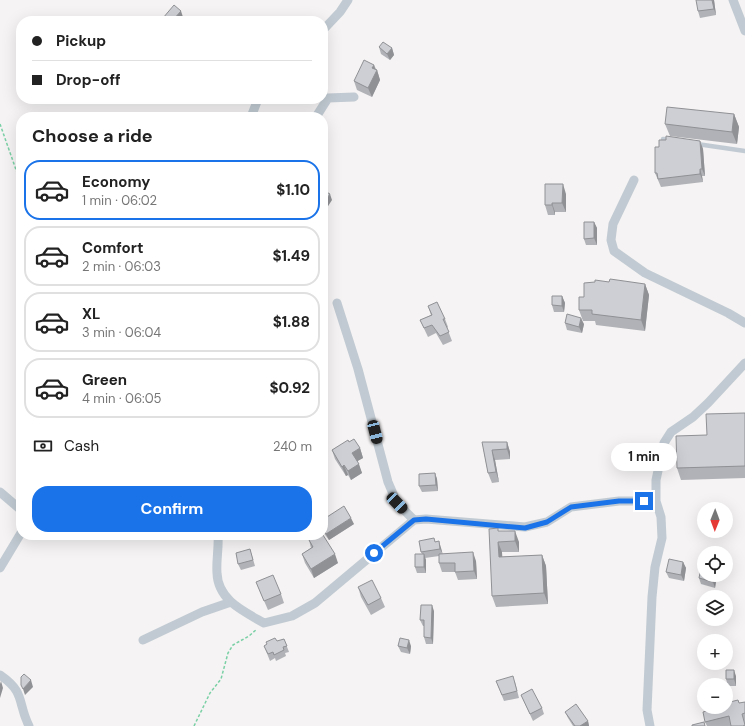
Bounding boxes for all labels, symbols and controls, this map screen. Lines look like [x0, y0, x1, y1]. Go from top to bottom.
text: Pickup [56, 31, 106, 51]
text: Drop-off [56, 70, 121, 90]
text: Choose a ride [32, 124, 153, 148]
icon: car [34, 172, 70, 208]
text: Economy [82, 172, 150, 192]
text: $1.10 [276, 180, 310, 200]
text: 1 min · 06:02 [82, 192, 157, 209]
icon: car [34, 238, 70, 274]
text: Comfort [82, 238, 143, 258]
text: $1.49 [272, 246, 310, 266]
text: 2 min · 06:03 [82, 258, 161, 275]
icon: car [34, 304, 70, 340]
text: XL [82, 304, 100, 324]
text: $1.88 [273, 312, 310, 332]
text: 3 min · 06:04 [82, 324, 161, 341]
icon: car [34, 370, 70, 406]
text: Green [82, 370, 127, 390]
text: $0.92 [270, 378, 310, 398]
text: 4 min · 06:05 [82, 390, 162, 407]
car [366, 419, 384, 445]
icon: cash [32, 435, 54, 457]
text: Cash [64, 436, 99, 456]
text: 240 m [273, 438, 312, 455]
callout: 1 min [611, 443, 677, 471]
text: 1 min [628, 448, 660, 465]
button: Confirm [32, 486, 312, 532]
car [384, 490, 410, 516]
route end [635, 492, 653, 510]
north arrow [697, 502, 733, 538]
map controls [697, 502, 733, 714]
route start [365, 544, 383, 562]
button: locate [697, 546, 733, 582]
button: layers [697, 590, 733, 626]
button: + [697, 634, 733, 670]
button: − [697, 678, 733, 714]

